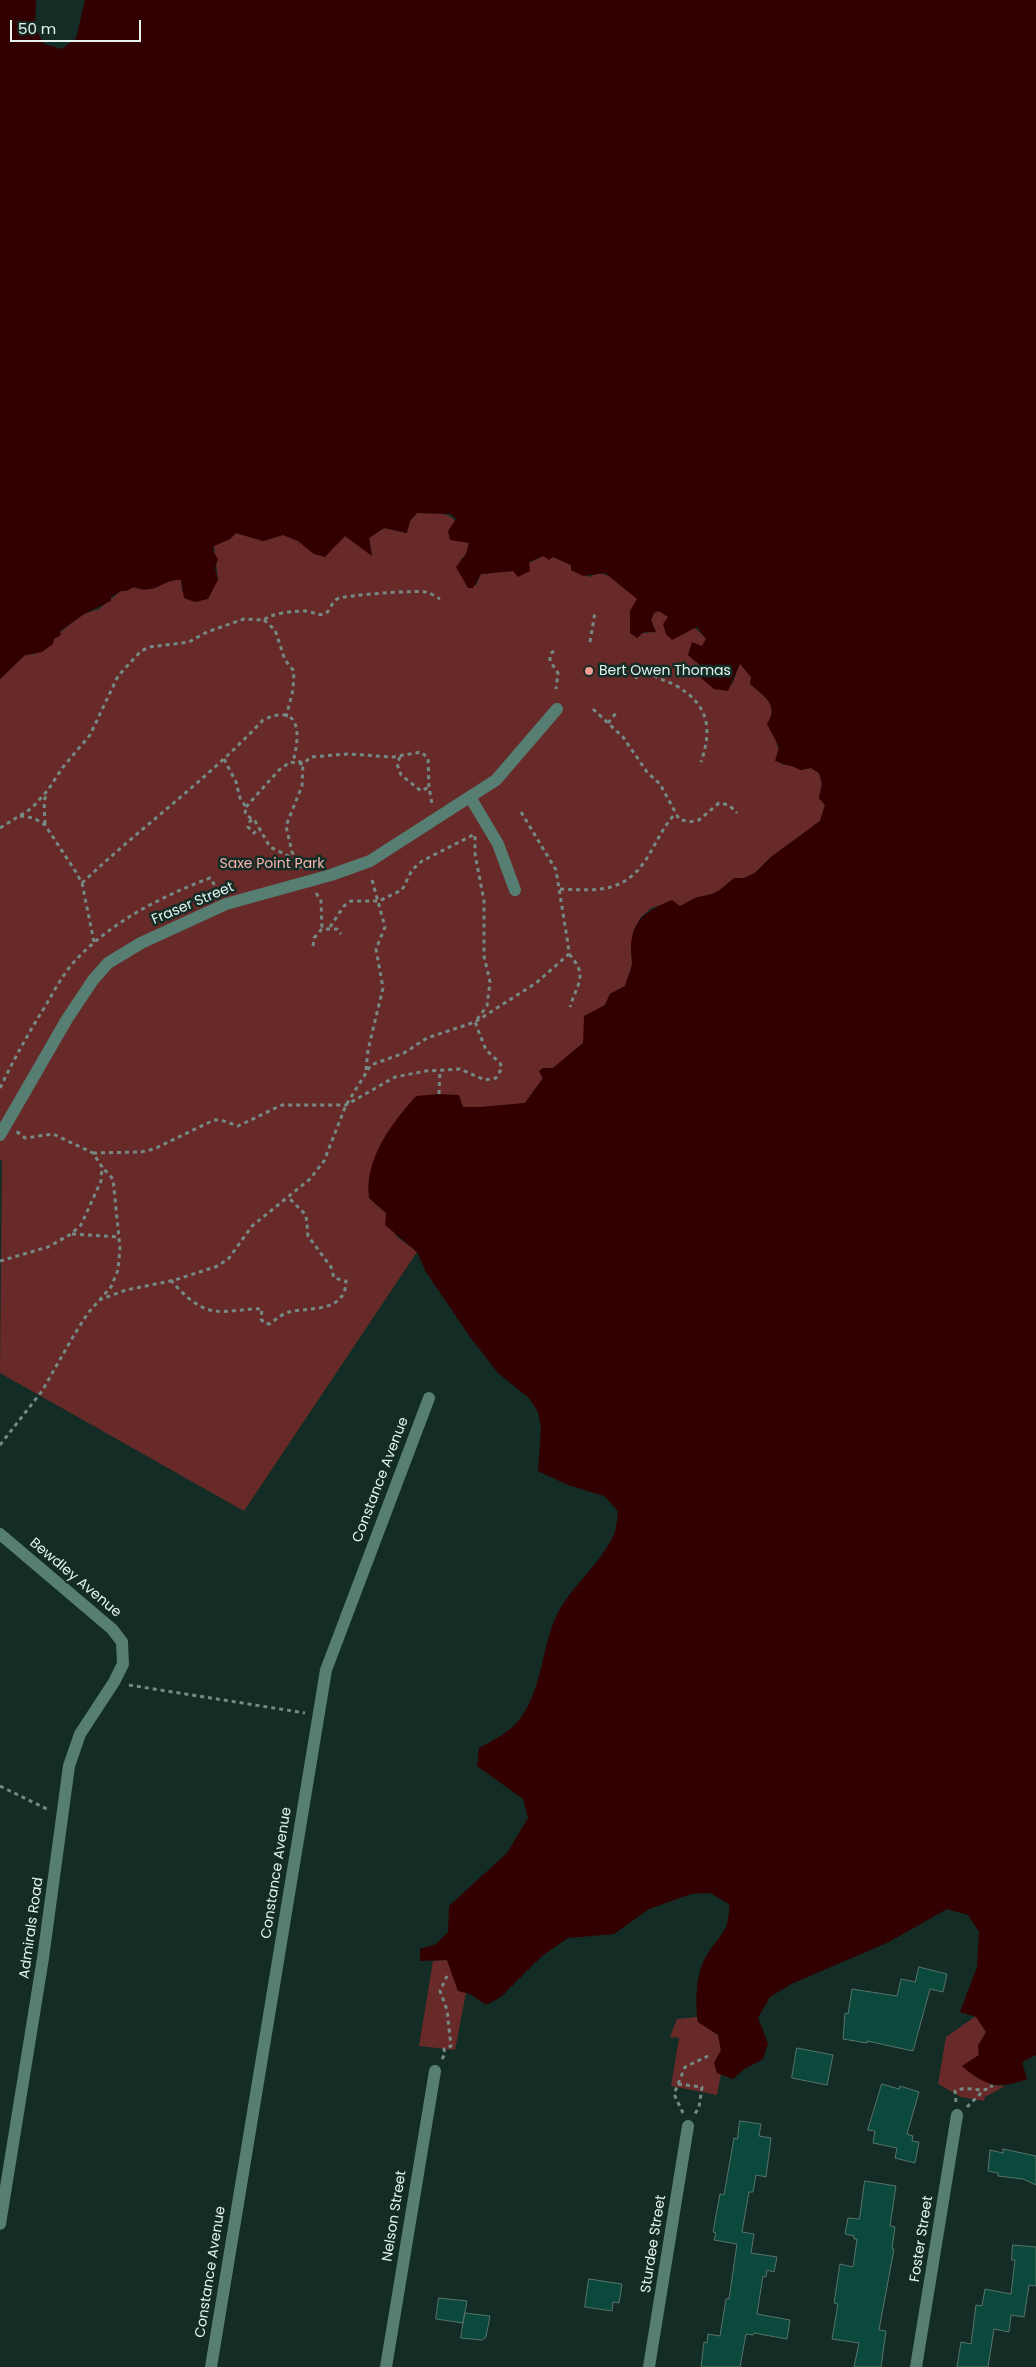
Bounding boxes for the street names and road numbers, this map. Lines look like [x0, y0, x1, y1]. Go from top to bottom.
street label: Fraser Street [149, 879, 237, 929]
street label: Constance Avenue [349, 1415, 413, 1545]
street label: Bewdley Avenue [26, 1535, 124, 1621]
street label: Constance Avenue [258, 1806, 296, 1940]
street label: Admirals Road [17, 1876, 47, 1980]
street label: Nelson Street [380, 2169, 410, 2263]
street label: Sturdee Street [638, 2194, 670, 2294]
street label: Foster Street [907, 2195, 937, 2283]
street label: Constance Avenue [192, 2205, 230, 2339]

